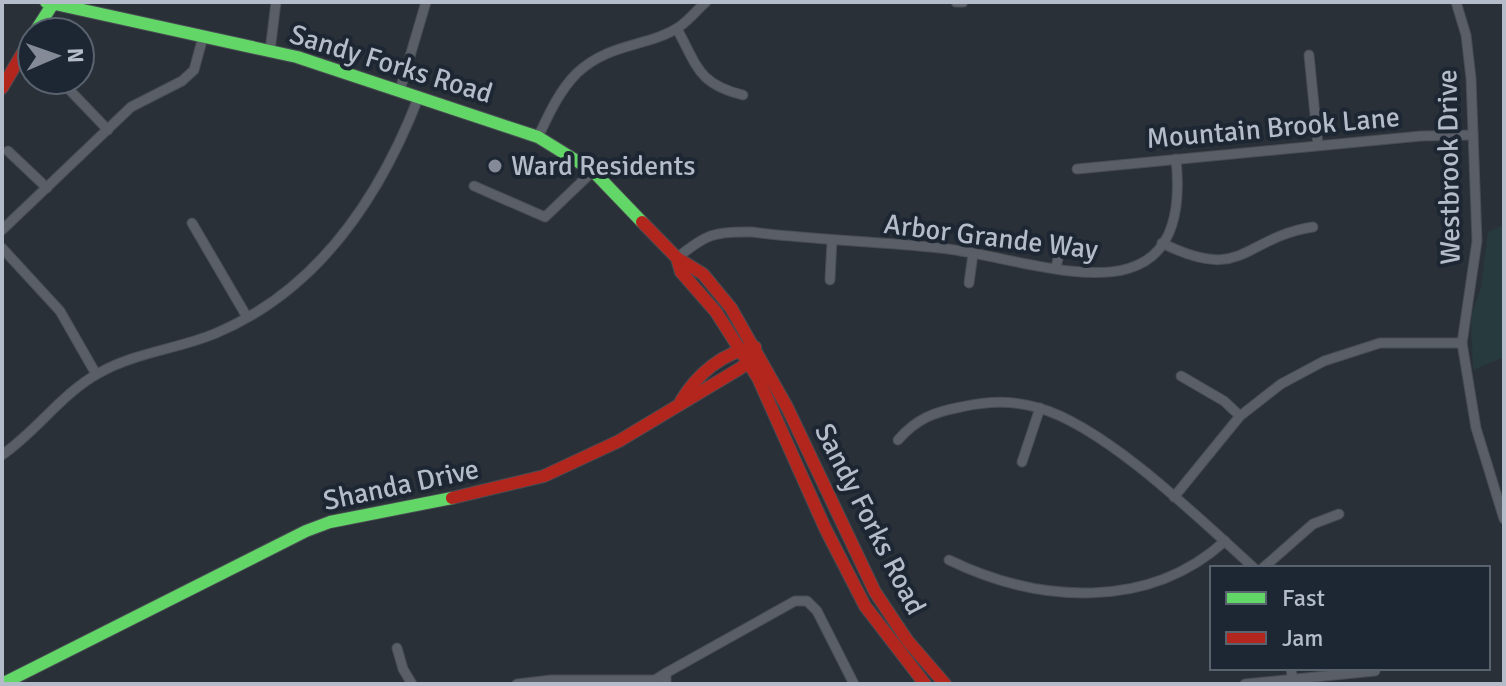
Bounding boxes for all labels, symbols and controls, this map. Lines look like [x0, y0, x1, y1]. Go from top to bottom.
north arrow [16, 16, 96, 96]
street label: Sandy Forks Road [286, 17, 496, 111]
text: N [62, 47, 89, 63]
street label: Westbrook Drive [1430, 69, 1468, 265]
street label: Mountain Brook Lane [1145, 100, 1401, 156]
place label: Ward Residents [511, 149, 696, 183]
marker: Ward Residents [486, 157, 504, 175]
street label: Arbor Grande Way [882, 207, 1100, 267]
street label: Sandy Forks Road [807, 418, 933, 620]
street label: Shanda Drive [320, 452, 482, 518]
legend [1210, 566, 1490, 670]
text: Fast [1282, 583, 1325, 613]
text: Jam [1282, 623, 1323, 653]

